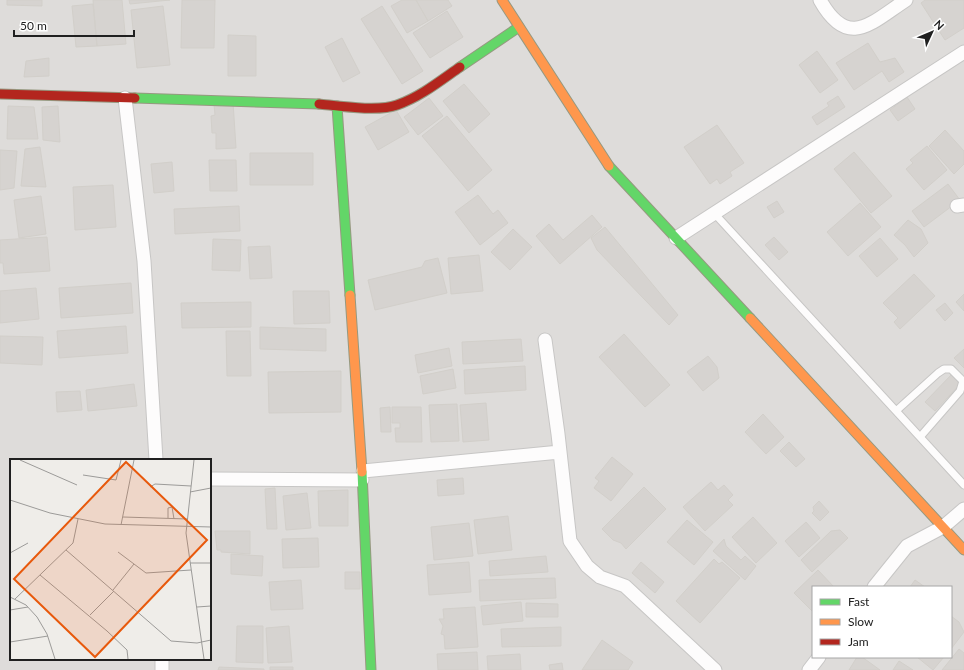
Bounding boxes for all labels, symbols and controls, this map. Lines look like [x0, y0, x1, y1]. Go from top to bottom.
scale bar [14, 12, 134, 38]
north arrow [912, 12, 952, 52]
text: N [932, 17, 947, 32]
text: 50 m [20, 18, 47, 33]
inset map [10, 459, 211, 660]
legend [812, 586, 952, 658]
text: Fast [848, 594, 870, 609]
text: Slow [848, 614, 874, 629]
text: Jam [848, 634, 869, 649]

